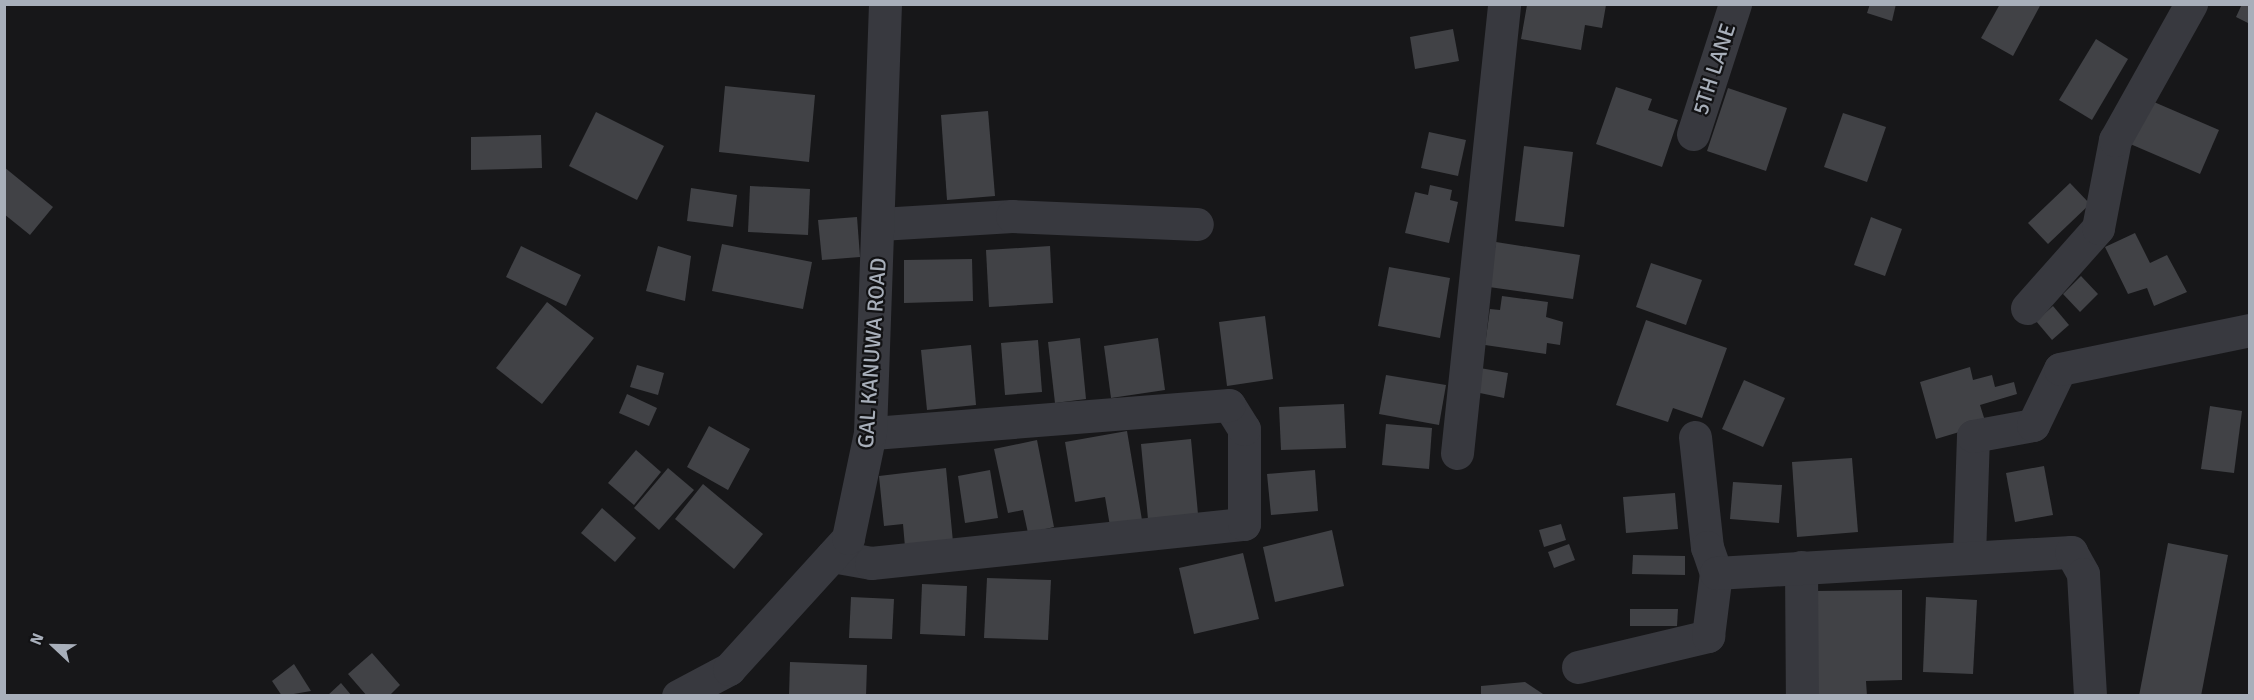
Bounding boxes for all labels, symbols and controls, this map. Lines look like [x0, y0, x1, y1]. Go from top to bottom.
street label: 5TH LANE [1687, 20, 1741, 118]
street label: GAL KANUWA ROAD [852, 257, 892, 449]
north arrow [24, 616, 84, 676]
text: N [26, 630, 49, 648]

